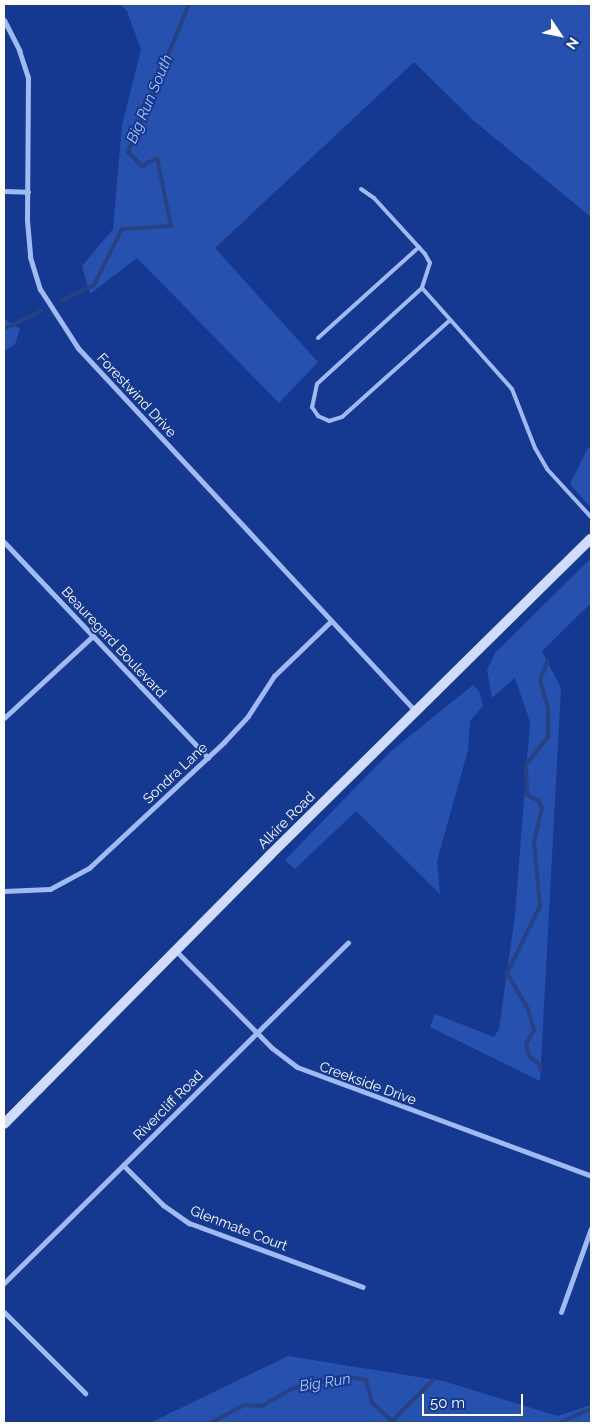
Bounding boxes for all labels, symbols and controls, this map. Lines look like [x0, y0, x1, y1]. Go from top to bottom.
north arrow [535, 10, 585, 60]
text: N [563, 34, 582, 52]
water label: Big Run South [123, 52, 177, 146]
street label: Forestwind Drive [94, 350, 180, 440]
street label: Beauregard Boulevard [58, 583, 170, 701]
street label: Sondra Lane [139, 739, 211, 807]
street label: Alkire Road [254, 788, 318, 852]
street label: Creekside Drive [317, 1058, 419, 1108]
street label: Rivercliff Road [130, 1067, 206, 1143]
street label: Glenmate Court [188, 1202, 290, 1254]
water label: Big Run [298, 1370, 352, 1396]
scale bar [425, 1384, 526, 1416]
text: 50 m [430, 1394, 465, 1412]

